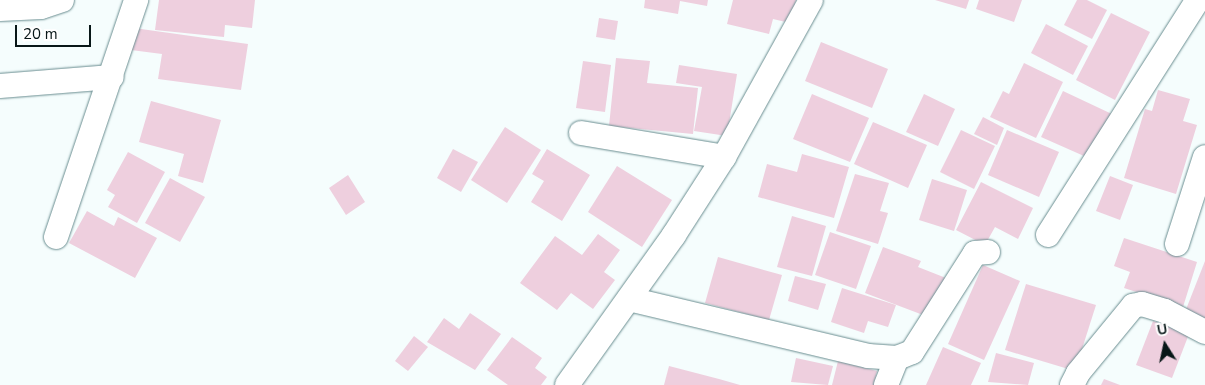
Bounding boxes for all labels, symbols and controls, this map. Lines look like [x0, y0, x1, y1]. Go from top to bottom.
scale bar [18, 15, 94, 47]
text: 20 m [23, 24, 58, 44]
text: U [1156, 319, 1169, 340]
north arrow [1140, 320, 1190, 370]

